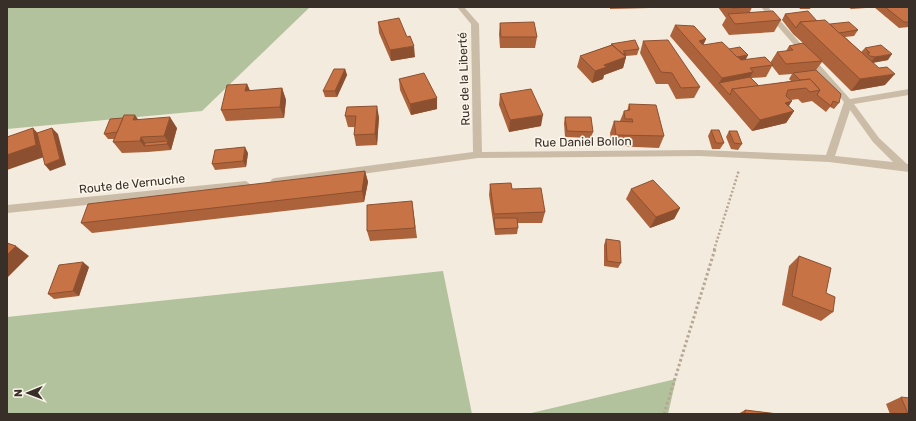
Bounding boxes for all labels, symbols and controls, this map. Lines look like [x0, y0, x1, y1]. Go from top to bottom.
street label: Rue de la Liberté [455, 32, 473, 126]
street label: Rue Daniel Bollon [534, 134, 632, 150]
street label: Route de Vernuche [78, 171, 186, 197]
north arrow [8, 373, 48, 413]
text: N [12, 389, 25, 397]

